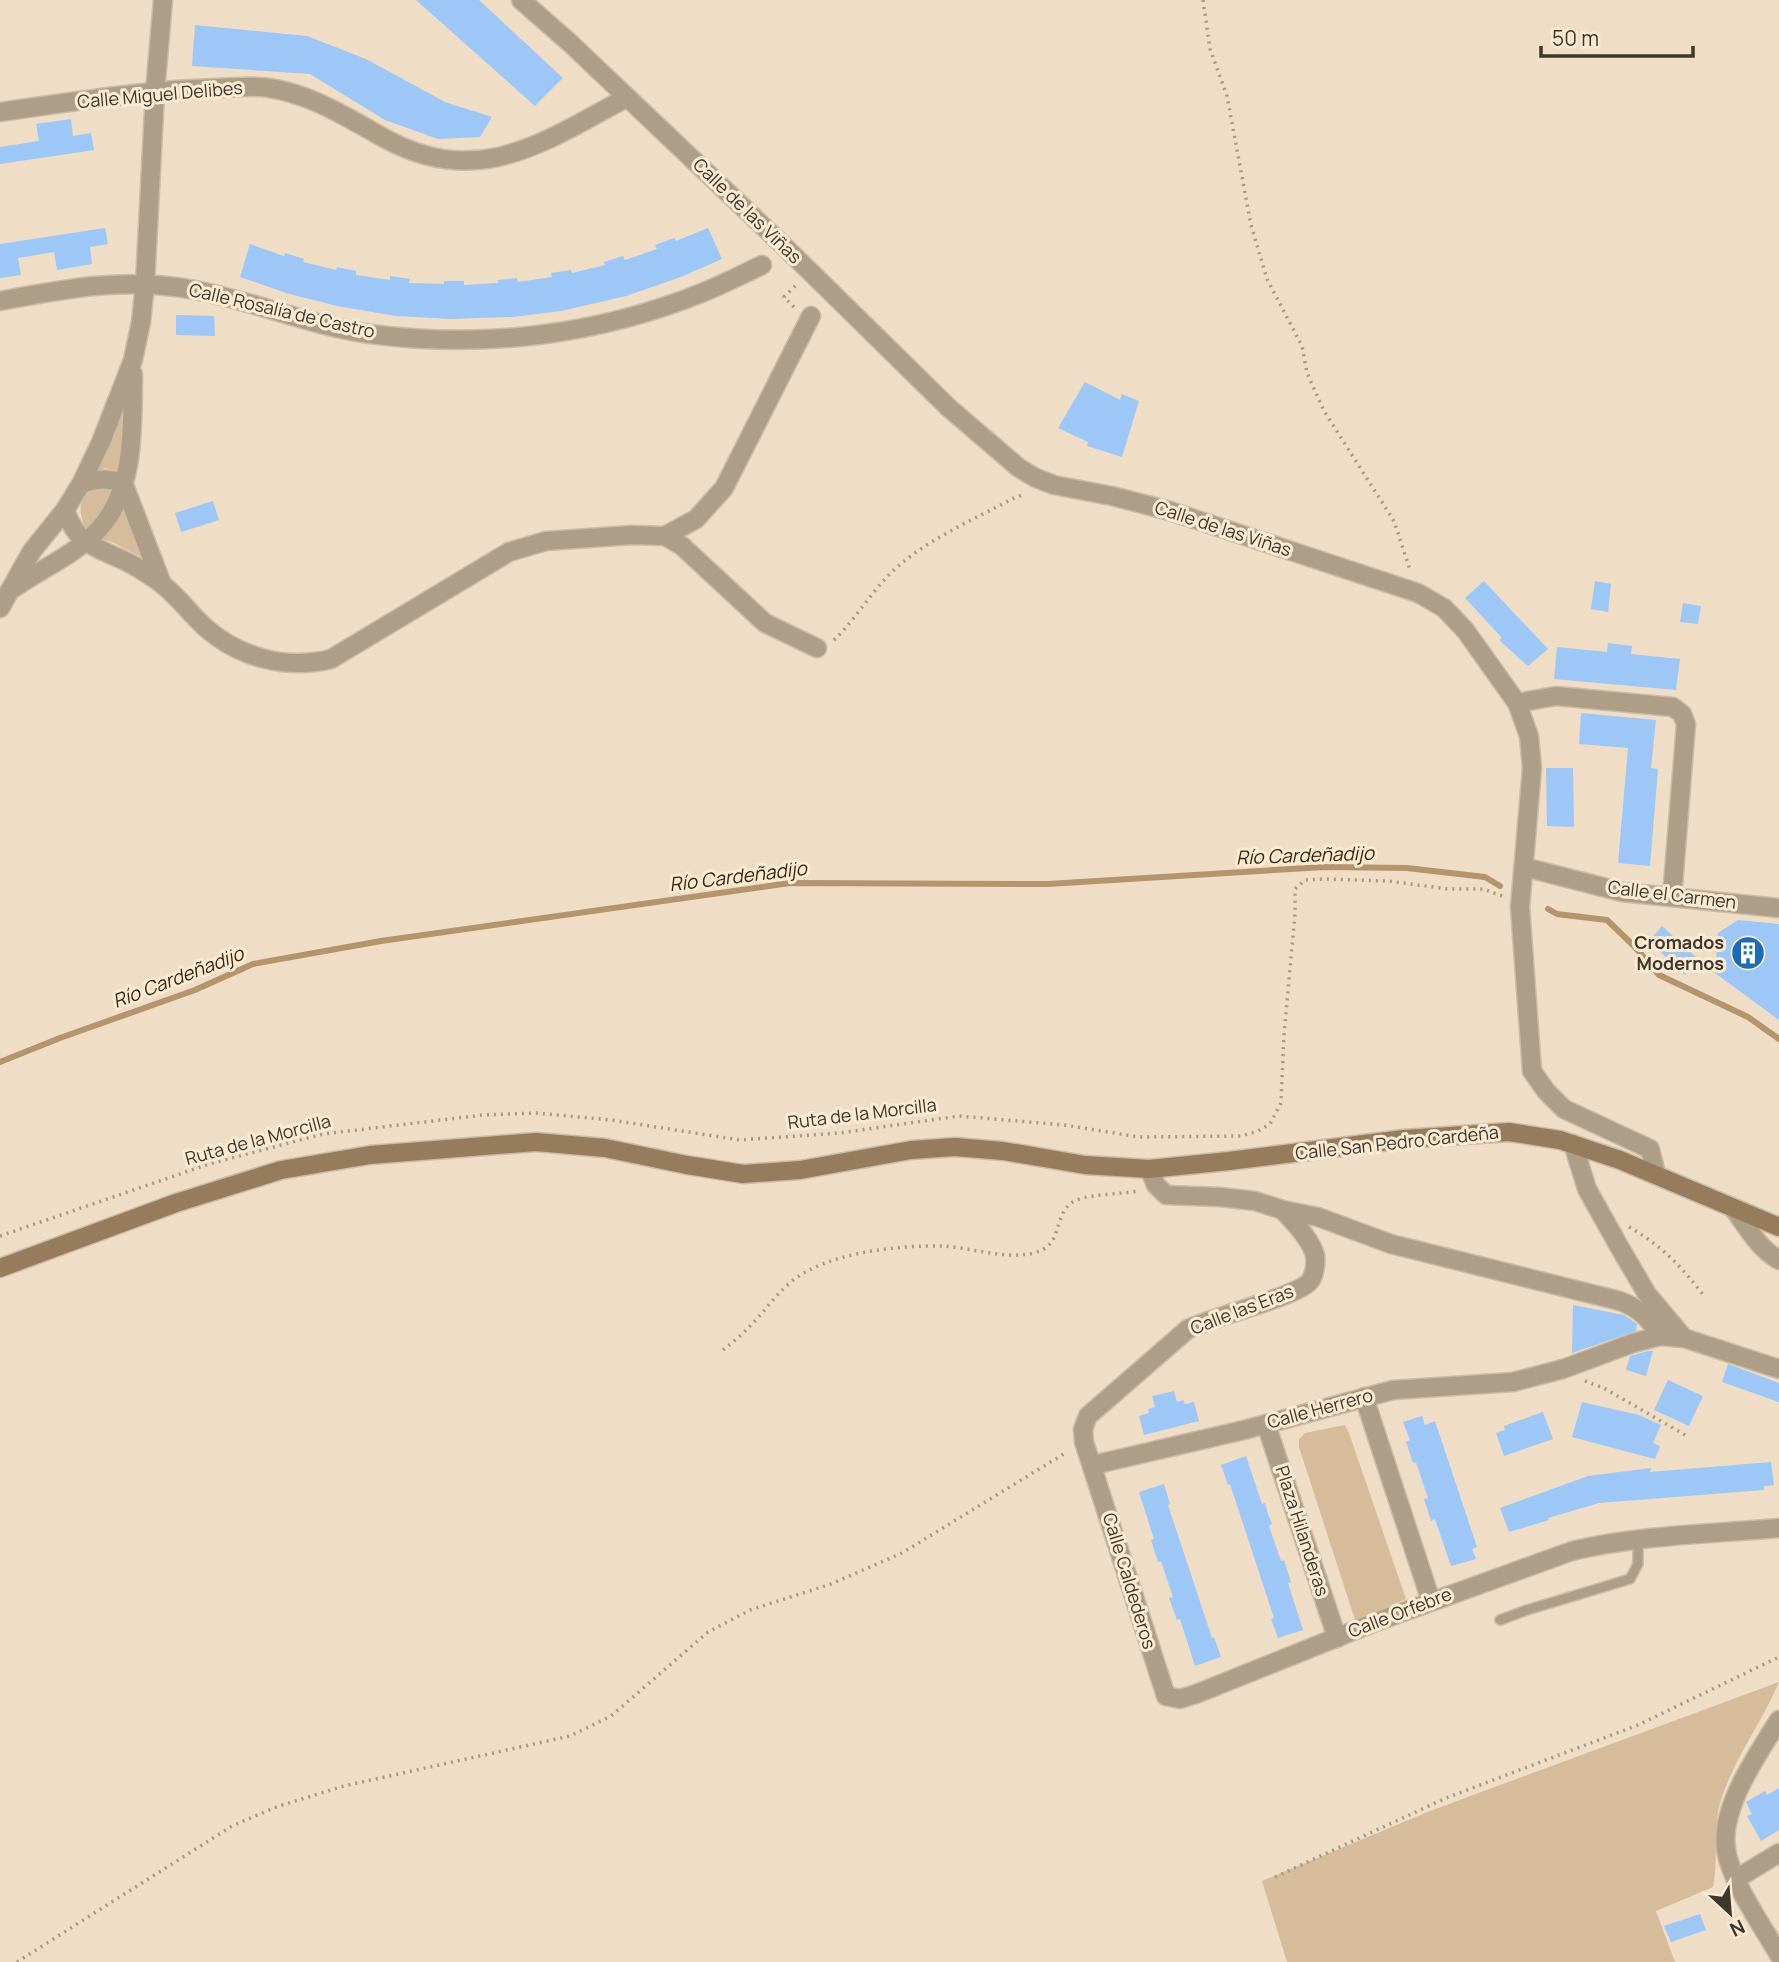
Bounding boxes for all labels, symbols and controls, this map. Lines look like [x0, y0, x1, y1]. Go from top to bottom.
scale bar [1541, 14, 1693, 58]
text: 50 m [1552, 24, 1599, 52]
street label: Calle Miguel Delibes [76, 75, 244, 113]
street label: Calle de las Viñas [688, 152, 807, 268]
street label: Calle Rosalía de Castro [187, 277, 378, 343]
street label: Calle de las Viñas [1152, 495, 1295, 561]
water label: Río Cardeñadijo [1236, 840, 1376, 870]
water label: Río Cardeñadijo [668, 854, 810, 897]
street label: Calle el Carmen [1607, 874, 1738, 914]
place label: Cromados Modernos [1634, 930, 1724, 975]
building icon: Cromados Modernos [1729, 934, 1767, 972]
water label: Río Cardeñadijo [109, 939, 249, 1014]
street label: Ruta de la Morcilla [786, 1092, 938, 1134]
street label: Ruta de la Morcilla [182, 1108, 333, 1170]
street label: Calle San Pedro Cardeña [1294, 1119, 1500, 1165]
street label: Calle las Eras [1187, 1278, 1297, 1340]
street label: Calle Herrero [1264, 1382, 1375, 1434]
street label: Plaza Hilanderas [1271, 1462, 1335, 1599]
street label: Calle Caldederos [1098, 1510, 1162, 1652]
street label: Calle Orfebre [1344, 1581, 1455, 1643]
north arrow [1695, 1878, 1765, 1948]
text: N [1726, 1914, 1749, 1943]

